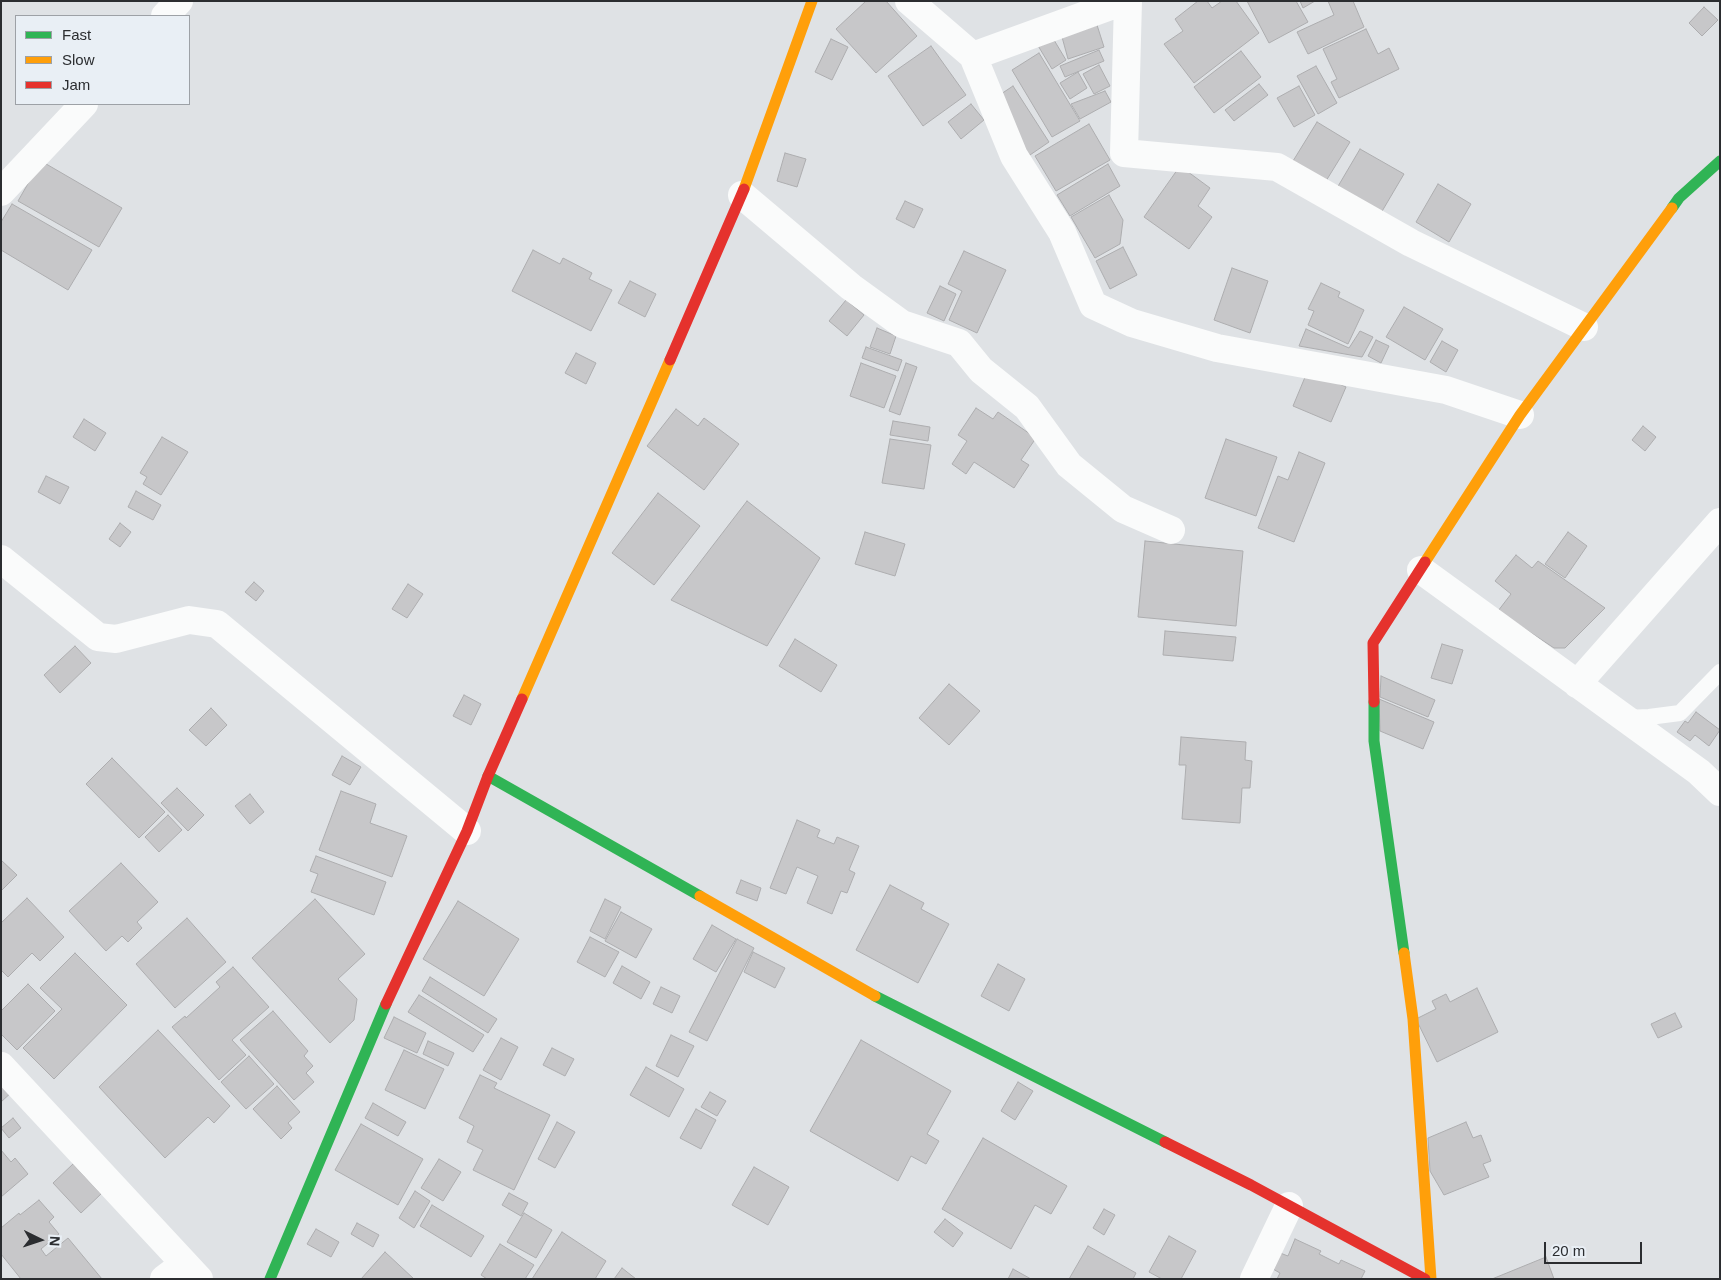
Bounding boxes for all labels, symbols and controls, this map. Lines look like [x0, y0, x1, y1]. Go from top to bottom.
legend [15, 15, 190, 105]
text: Fast [62, 26, 91, 43]
text: Slow [62, 51, 95, 68]
text: Jam [62, 76, 90, 93]
north arrow [15, 1215, 65, 1265]
scale bar [1546, 1232, 1644, 1264]
text: N [47, 1235, 63, 1247]
text: 20 m [1552, 1242, 1585, 1259]

